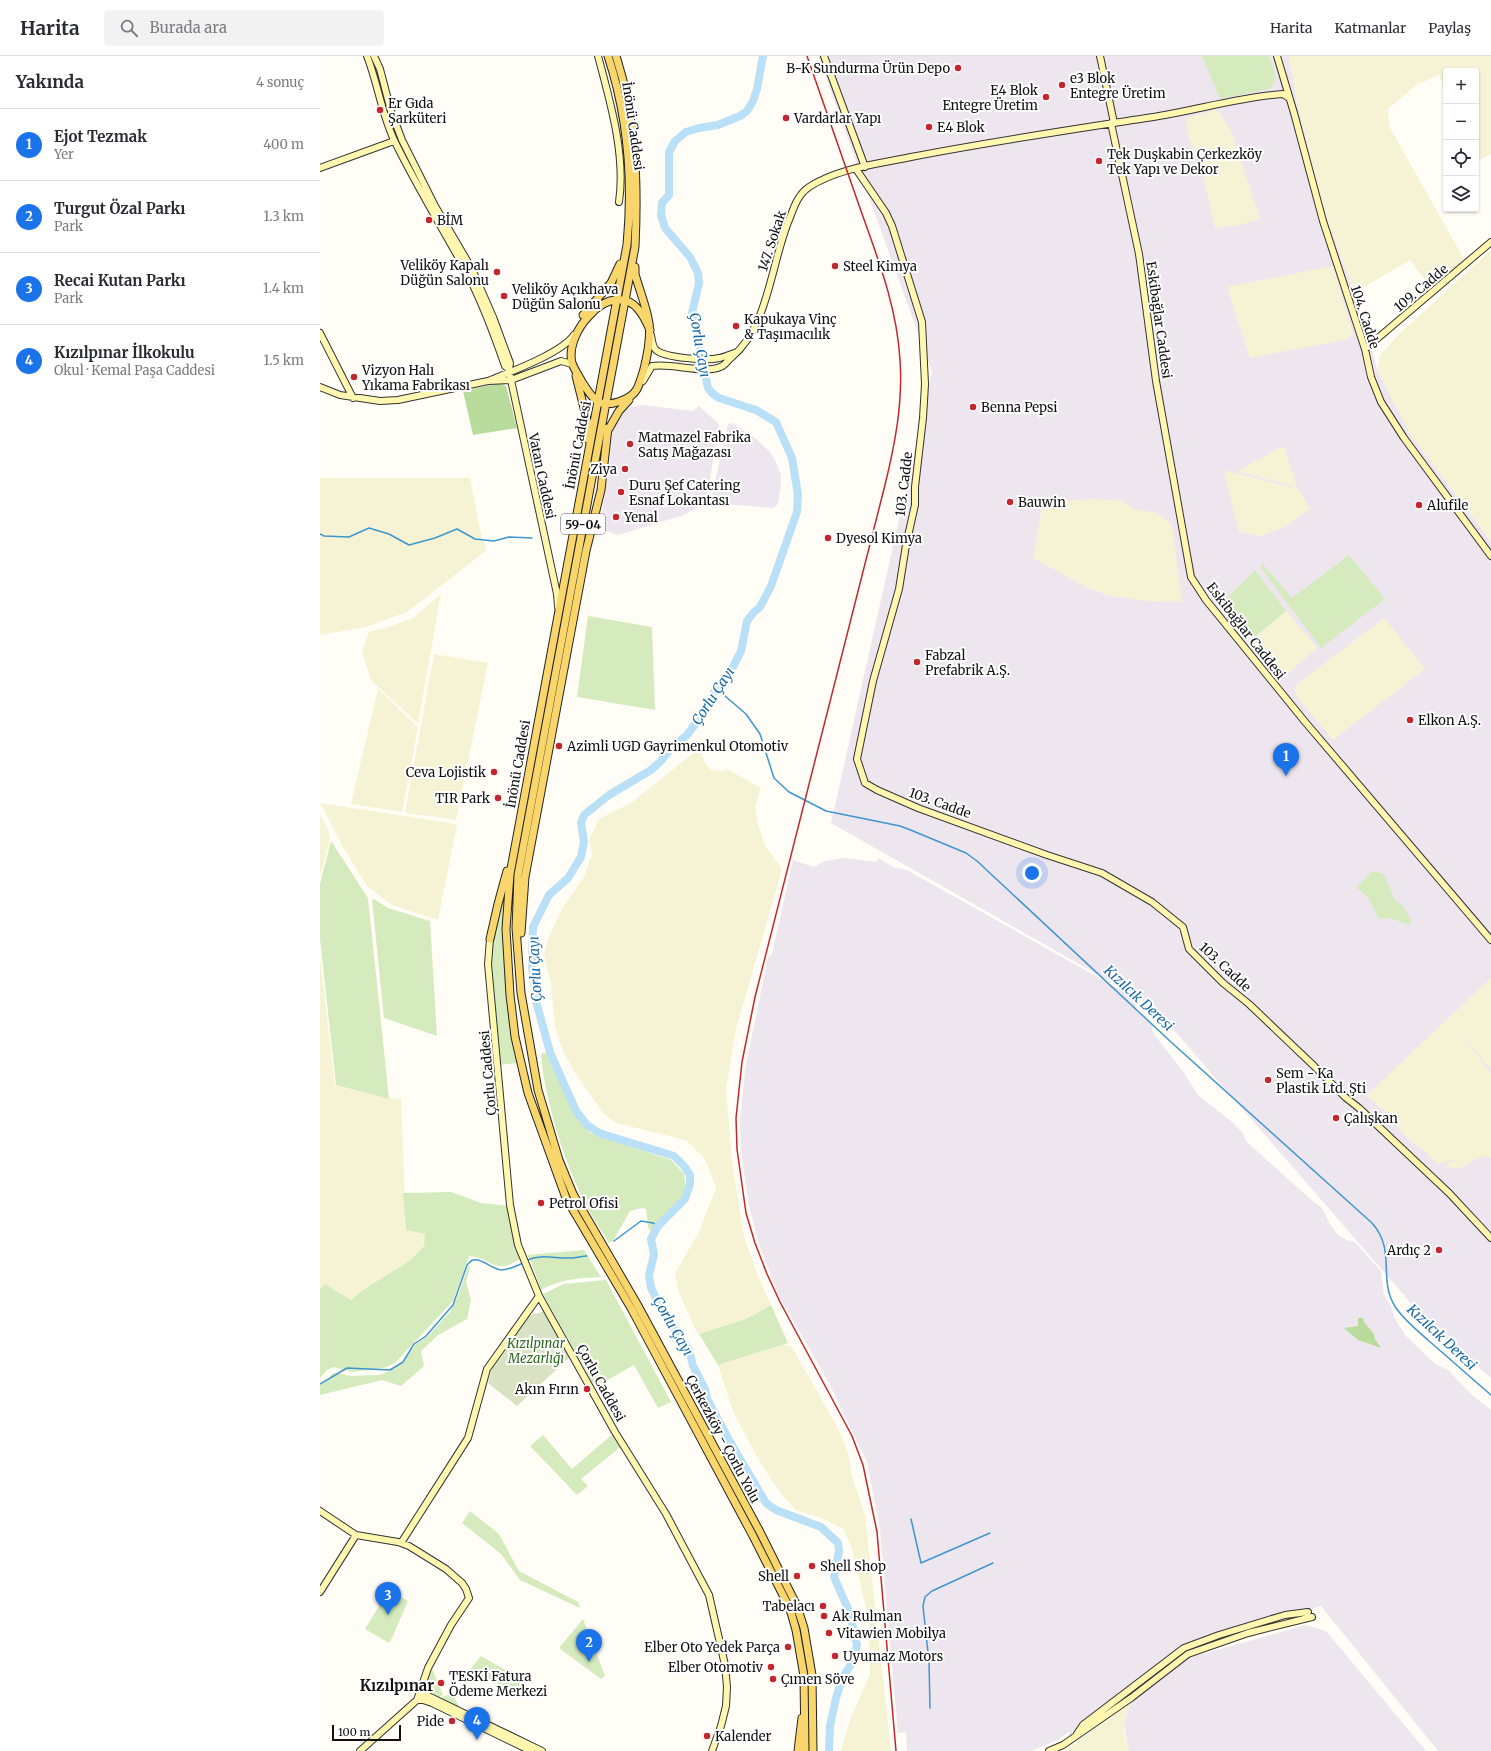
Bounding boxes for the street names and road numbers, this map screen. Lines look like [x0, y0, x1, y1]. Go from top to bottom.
street label: İnönü Caddesi [618, 81, 648, 171]
street label: 147. Sokak [754, 208, 790, 274]
street label: Eskibağlar Caddesi [1142, 260, 1176, 380]
street label: 109. Cadde [1391, 260, 1452, 315]
street label: 104. Cadde [1347, 283, 1383, 351]
street label: İnönü Caddesi [561, 400, 595, 490]
street label: Vatan Caddesi [524, 430, 559, 521]
street label: 103. Cadde [892, 451, 916, 517]
road number: 59-04 [561, 514, 605, 534]
street label: Eskibağlar Caddesi [1203, 579, 1289, 683]
street label: İnönü Caddesi [502, 719, 534, 809]
street label: 103. Cadde [907, 784, 974, 822]
street label: 103. Cadde [1196, 939, 1255, 995]
street label: Çorlu Caddesi [476, 1030, 500, 1116]
street label: Çorlu Caddesi [573, 1342, 629, 1424]
street label: Çerkezköy - Çorlu Yolu [682, 1372, 764, 1506]

